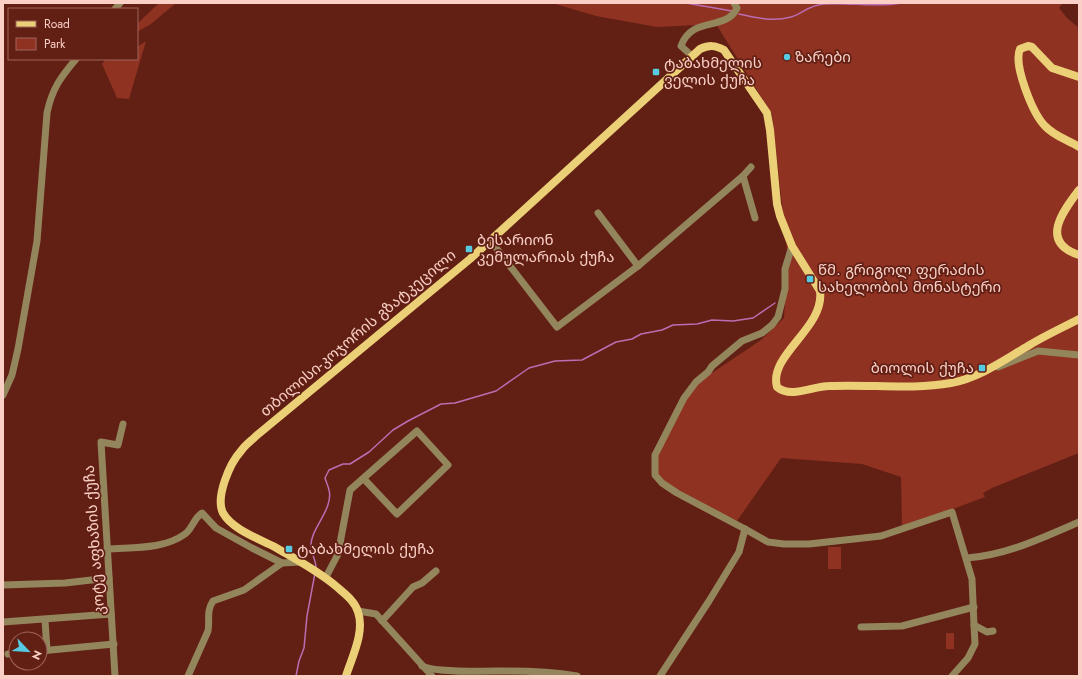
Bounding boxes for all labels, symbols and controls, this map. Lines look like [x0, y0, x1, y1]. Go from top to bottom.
legend [8, 8, 138, 60]
text: Road [44, 15, 70, 33]
text: Park [44, 35, 66, 53]
place label: ზარები [795, 46, 851, 68]
place label: ტაბახმელის ველის ქუჩა [664, 52, 762, 91]
marker: ზარები [782, 52, 792, 62]
marker: ტაბახმელის ველის ქუჩა [651, 67, 661, 77]
place label: ბესარიონ კემულარიას ქუჩა [477, 229, 615, 268]
street label: თბილისი-კოჯორის გზატკეცილი [255, 244, 461, 422]
marker: ბესარიონ კემულარიას ქუჩა [464, 244, 474, 254]
place label: წმ. გრიგოლ ფერაძის სახელობის მონასტერი [818, 259, 1001, 298]
marker: წმ. გრიგოლ ფერაძის სახელობის მონასტერი [805, 274, 815, 284]
place label: ბიოლის ქუჩა [871, 357, 974, 379]
marker: ბიოლის ქუჩა [977, 363, 987, 373]
street label: კოტე აფხაზის ქუჩა [78, 464, 110, 616]
place label: ტაბახმელის ქუჩა [297, 538, 434, 560]
marker: ტაბახმელის ქუჩა [284, 544, 294, 554]
north arrow [8, 631, 48, 671]
text: N [28, 648, 46, 663]

